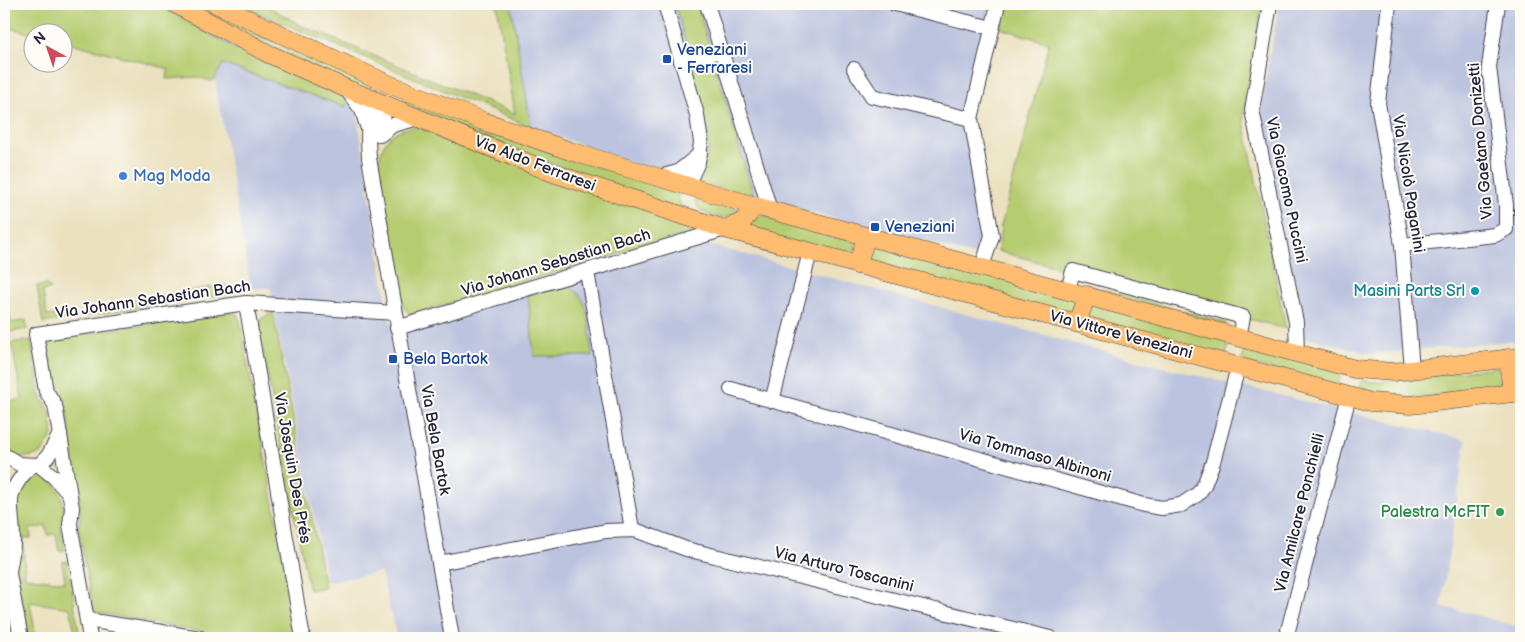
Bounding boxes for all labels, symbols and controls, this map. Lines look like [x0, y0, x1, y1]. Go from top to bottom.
north arrow [22, 22, 72, 72]
text: N [30, 29, 49, 48]
place label: Veneziani - Ferraresi [677, 41, 752, 78]
marker: Veneziani - Ferraresi [661, 53, 673, 65]
street label: Via Gaetano Donizetti [1465, 62, 1497, 220]
street label: Via Nicolò Paganini [1388, 114, 1428, 254]
street label: Via Giacomo Puccini [1261, 115, 1311, 265]
street label: Via Aldo Ferraresi [472, 132, 598, 196]
place label: Mag Moda [133, 167, 211, 186]
marker: Mag Moda [117, 170, 129, 182]
place label: Veneziani [885, 218, 955, 237]
marker: Veneziani [869, 221, 881, 233]
street label: Via Johann Sebastian Bach [459, 225, 653, 301]
street label: Via Johann Sebastian Bach [54, 277, 252, 323]
place label: Masini Parts Srl [1353, 282, 1465, 301]
marker: Masini Parts Srl [1469, 285, 1481, 297]
street label: Via Vittore Veneziani [1047, 307, 1195, 363]
place label: Bela Bartok [403, 350, 488, 369]
marker: Bela Bartok [387, 353, 399, 365]
street label: Via Bela Bartok [416, 383, 454, 497]
street label: Via Josquin Des Prés [269, 391, 315, 545]
street label: Via Tommaso Albinoni [957, 425, 1113, 487]
street label: Via Amilcare Ponchielli [1271, 432, 1329, 594]
place label: Palestra McFIT [1380, 503, 1490, 522]
marker: Palestra McFIT [1494, 506, 1506, 518]
street label: Via Arturo Toscanini [772, 543, 916, 597]

